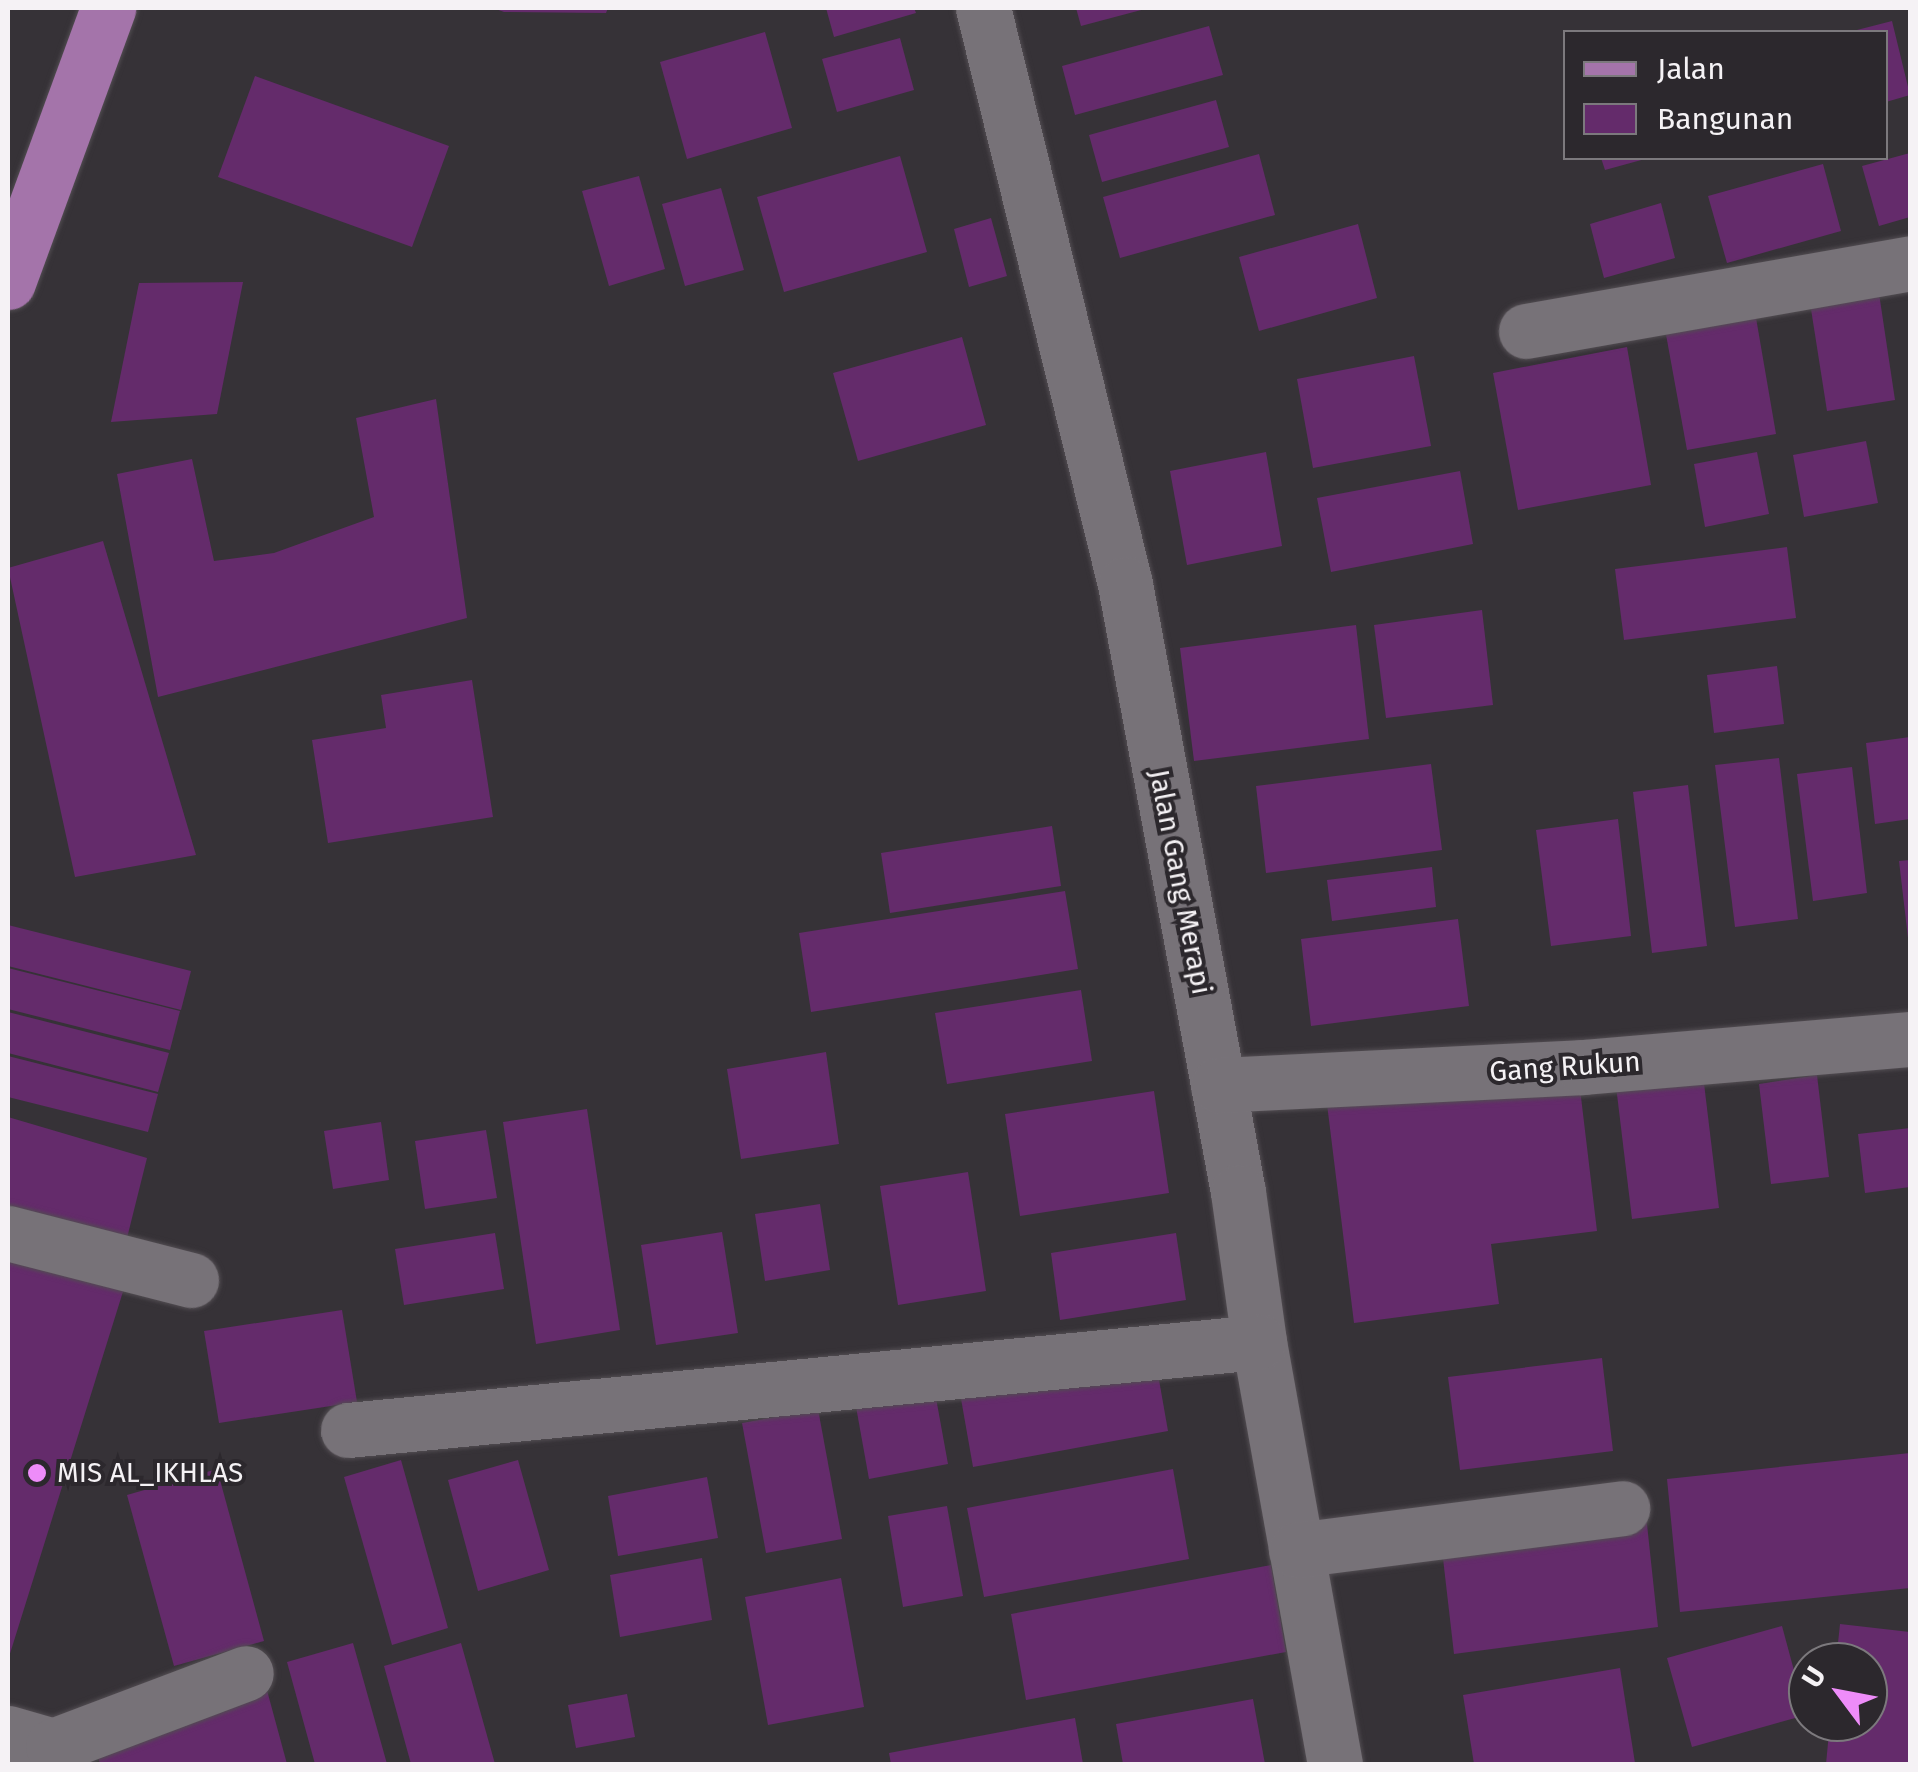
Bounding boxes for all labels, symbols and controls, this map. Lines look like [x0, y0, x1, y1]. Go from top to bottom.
legend [1563, 30, 1888, 160]
text: Jalan [1657, 51, 1725, 87]
text: Bangunan [1657, 101, 1793, 137]
street label: Jalan Gang Merapi [1142, 767, 1218, 997]
street label: Gang Rukun [1488, 1045, 1642, 1089]
place label: MIS AL_IKHLAS [57, 1456, 243, 1490]
marker: MIS AL_IKHLAS [26, 1462, 48, 1484]
north arrow [1788, 1642, 1888, 1742]
text: U [1795, 1660, 1833, 1693]

